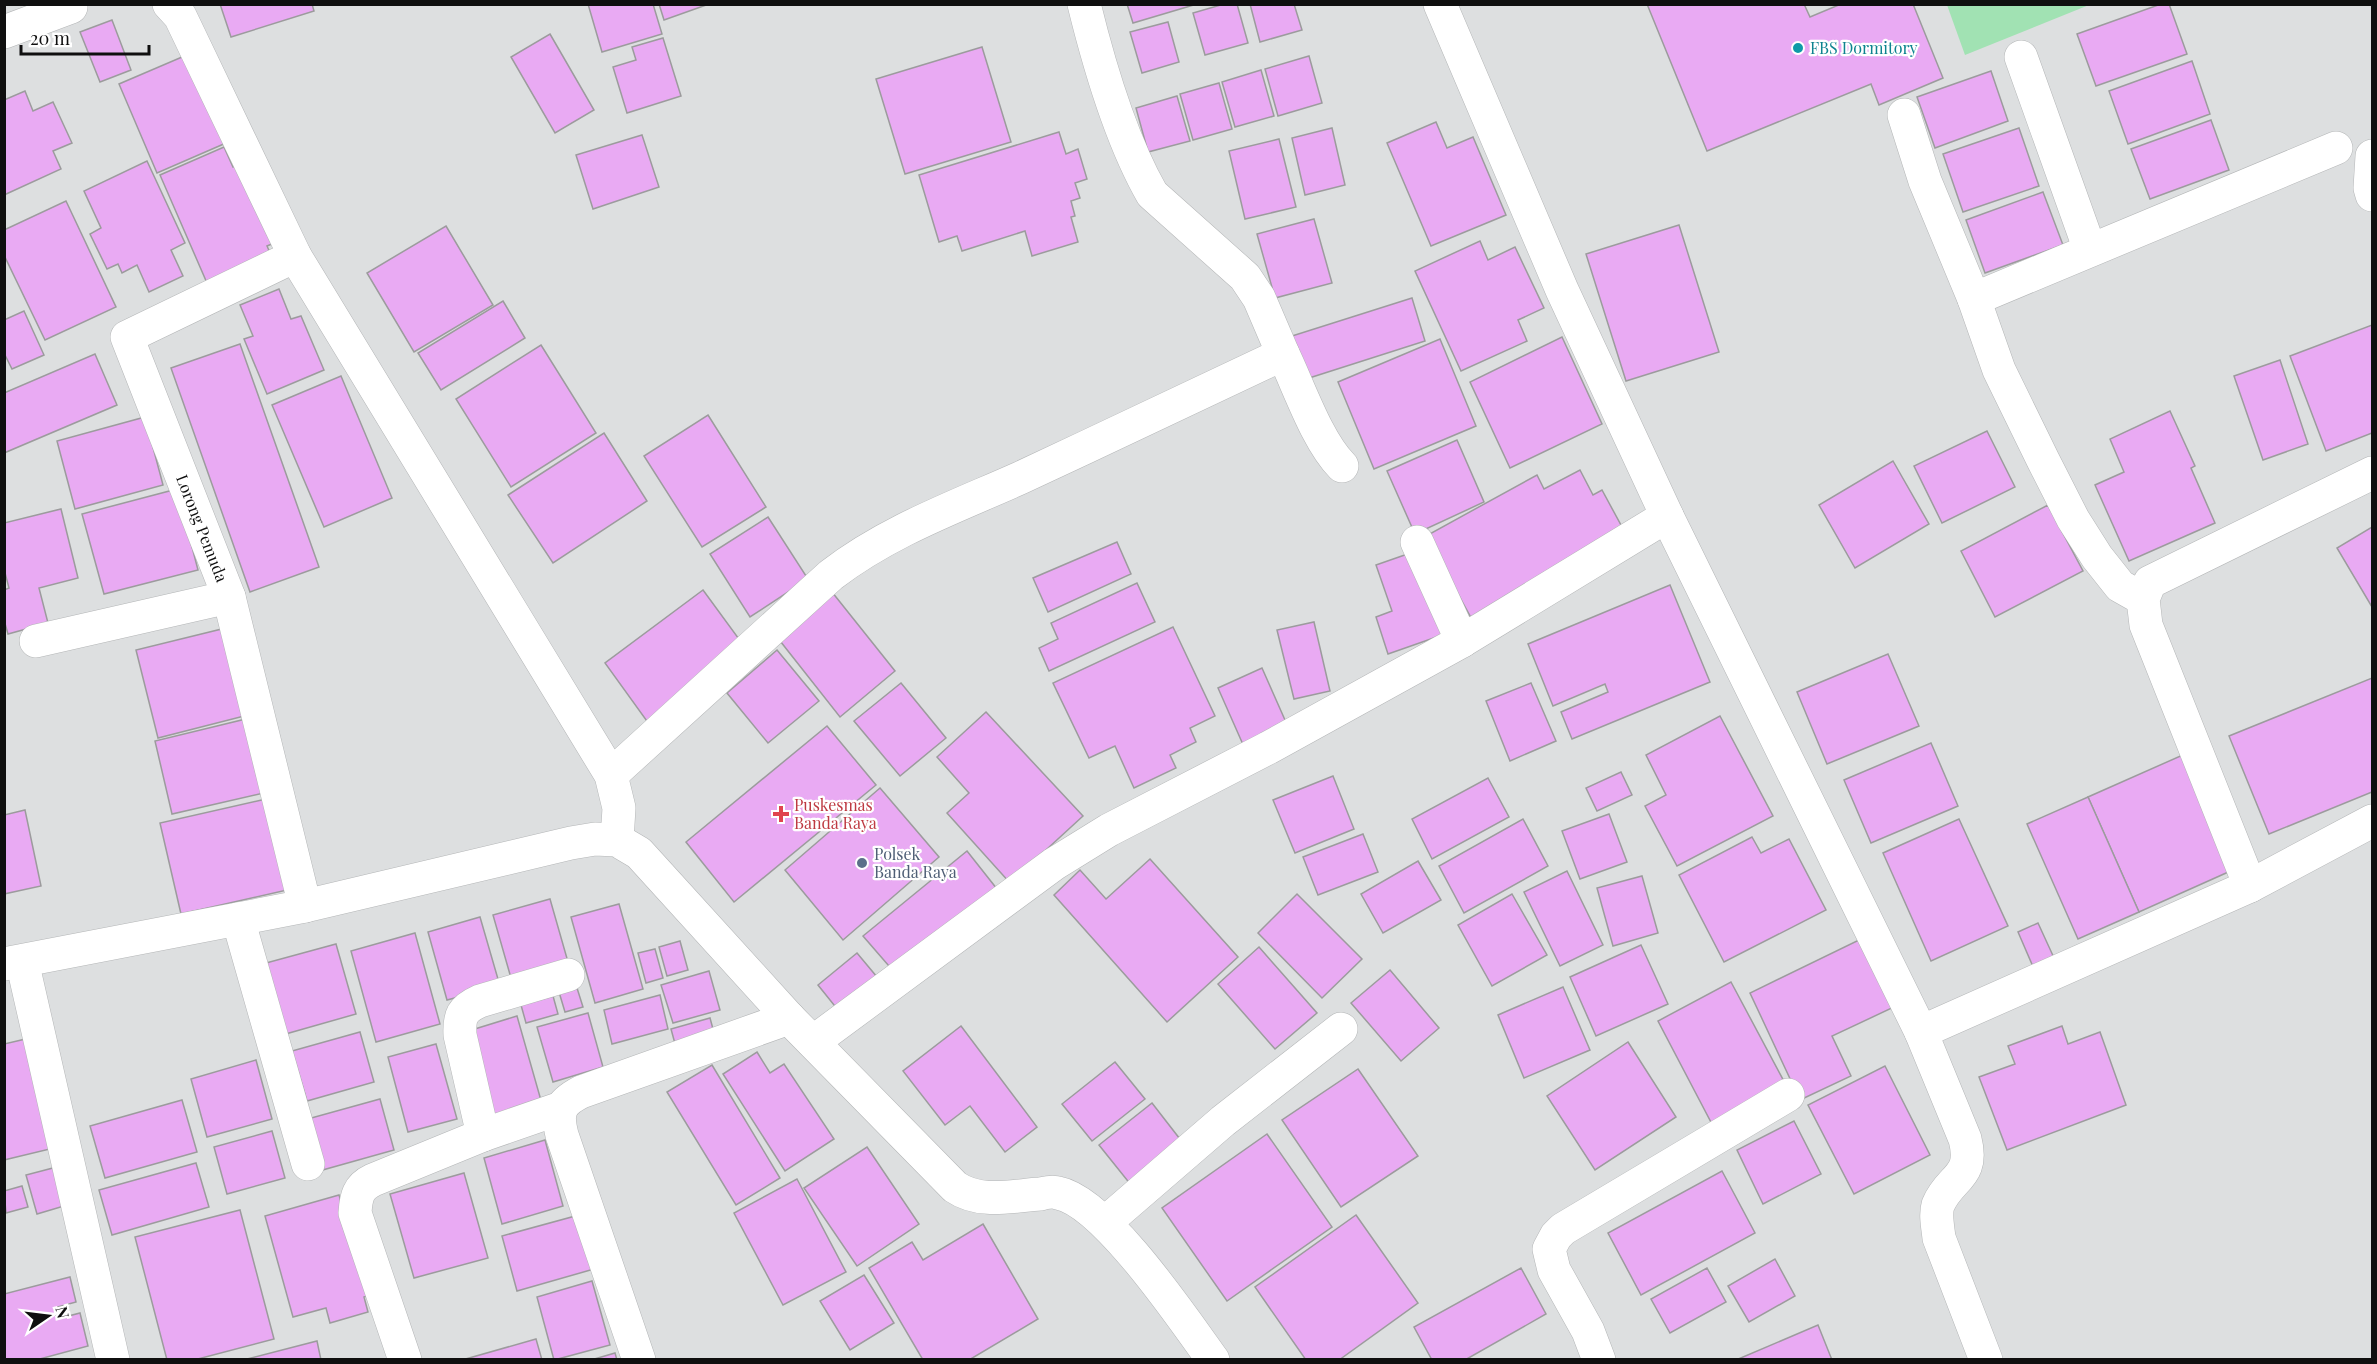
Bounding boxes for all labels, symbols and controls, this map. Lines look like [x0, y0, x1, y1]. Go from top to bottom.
scale bar [21, 18, 148, 56]
text: 20 m [30, 26, 70, 50]
place label: FBS Dormitory [1810, 37, 1918, 58]
marker: FBS Dormitory [1791, 41, 1805, 55]
street label: Lorong Pemuda [172, 471, 233, 585]
place label: Puskesmas Banda Raya [794, 794, 877, 833]
marker: Puskesmas Banda Raya [772, 805, 790, 823]
place label: Polsek Banda Raya [874, 843, 957, 882]
marker: Polsek Banda Raya [855, 856, 869, 870]
north arrow [18, 1286, 78, 1346]
text: N [51, 1304, 75, 1321]

